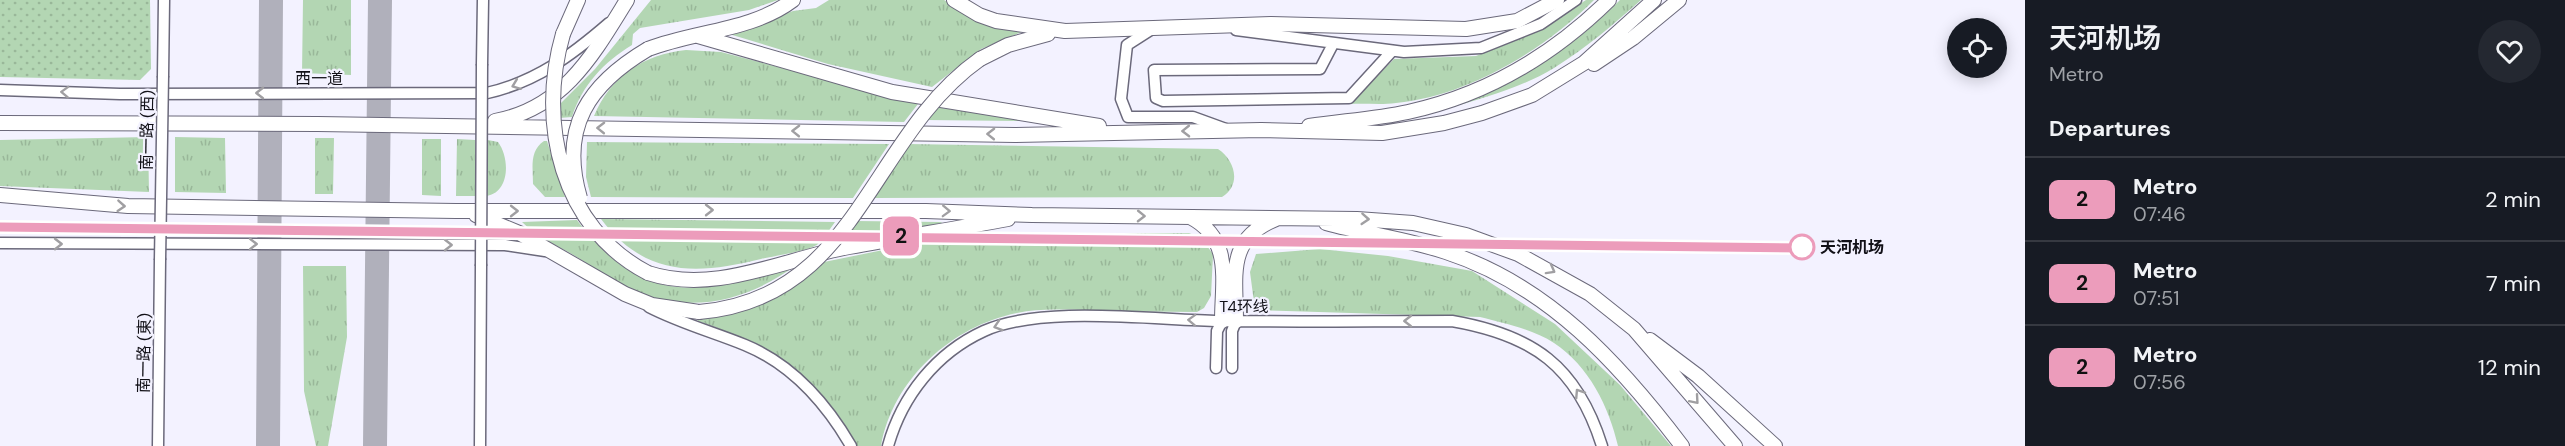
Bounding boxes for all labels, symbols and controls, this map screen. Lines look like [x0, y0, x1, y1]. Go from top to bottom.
map controls [1947, 18, 2007, 78]
button: locate [1947, 18, 2007, 78]
text: 天河机场 [2049, 20, 2161, 57]
button: heart [2478, 20, 2541, 83]
text: Metro [2049, 61, 2104, 87]
street label: 西一道 [295, 68, 343, 89]
one-way arrow [512, 78, 523, 90]
one-way arrow [60, 86, 69, 98]
one-way arrow [255, 87, 264, 99]
street label: 南一路 (西) [136, 90, 158, 170]
text: Departures [2049, 114, 2171, 143]
one-way arrow [596, 121, 605, 134]
one-way arrow [791, 125, 800, 137]
one-way arrow [1181, 125, 1190, 137]
one-way arrow [986, 128, 995, 141]
text: Metro [2133, 172, 2197, 201]
text: 2 [2076, 185, 2088, 213]
text: 2 min [2485, 185, 2541, 214]
one-way arrow [117, 199, 126, 212]
text: 07:46 [2133, 201, 2186, 227]
one-way arrow [705, 204, 714, 216]
one-way arrow [510, 205, 519, 217]
one-way arrow [942, 205, 951, 218]
one-way arrow [1137, 210, 1146, 222]
one-way arrow [1361, 213, 1370, 226]
line badge: 2 [882, 216, 920, 256]
text: 2 [895, 222, 907, 250]
marker: 天河机场 [1789, 234, 1815, 260]
place label: 天河机场 [1820, 237, 1884, 258]
one-way arrow [54, 238, 63, 250]
one-way arrow [249, 238, 258, 250]
one-way arrow [444, 239, 453, 251]
text: Metro [2133, 256, 2197, 285]
one-way arrow [1545, 263, 1555, 274]
text: 2 [2076, 269, 2088, 297]
text: 7 min [2486, 269, 2541, 298]
text: 07:51 [2133, 285, 2180, 311]
street label: T4环线 [1219, 296, 1269, 317]
street label: 南一路 (東) [133, 313, 155, 393]
one-way arrow [1188, 314, 1197, 327]
one-way arrow [1404, 315, 1413, 327]
one-way arrow [993, 319, 1004, 332]
text: Metro [2133, 340, 2197, 369]
text: 2 [2076, 353, 2088, 381]
text: 12 min [2478, 353, 2541, 382]
text: 07:56 [2133, 369, 2186, 395]
one-way arrow [1575, 389, 1586, 400]
one-way arrow [1687, 393, 1698, 404]

